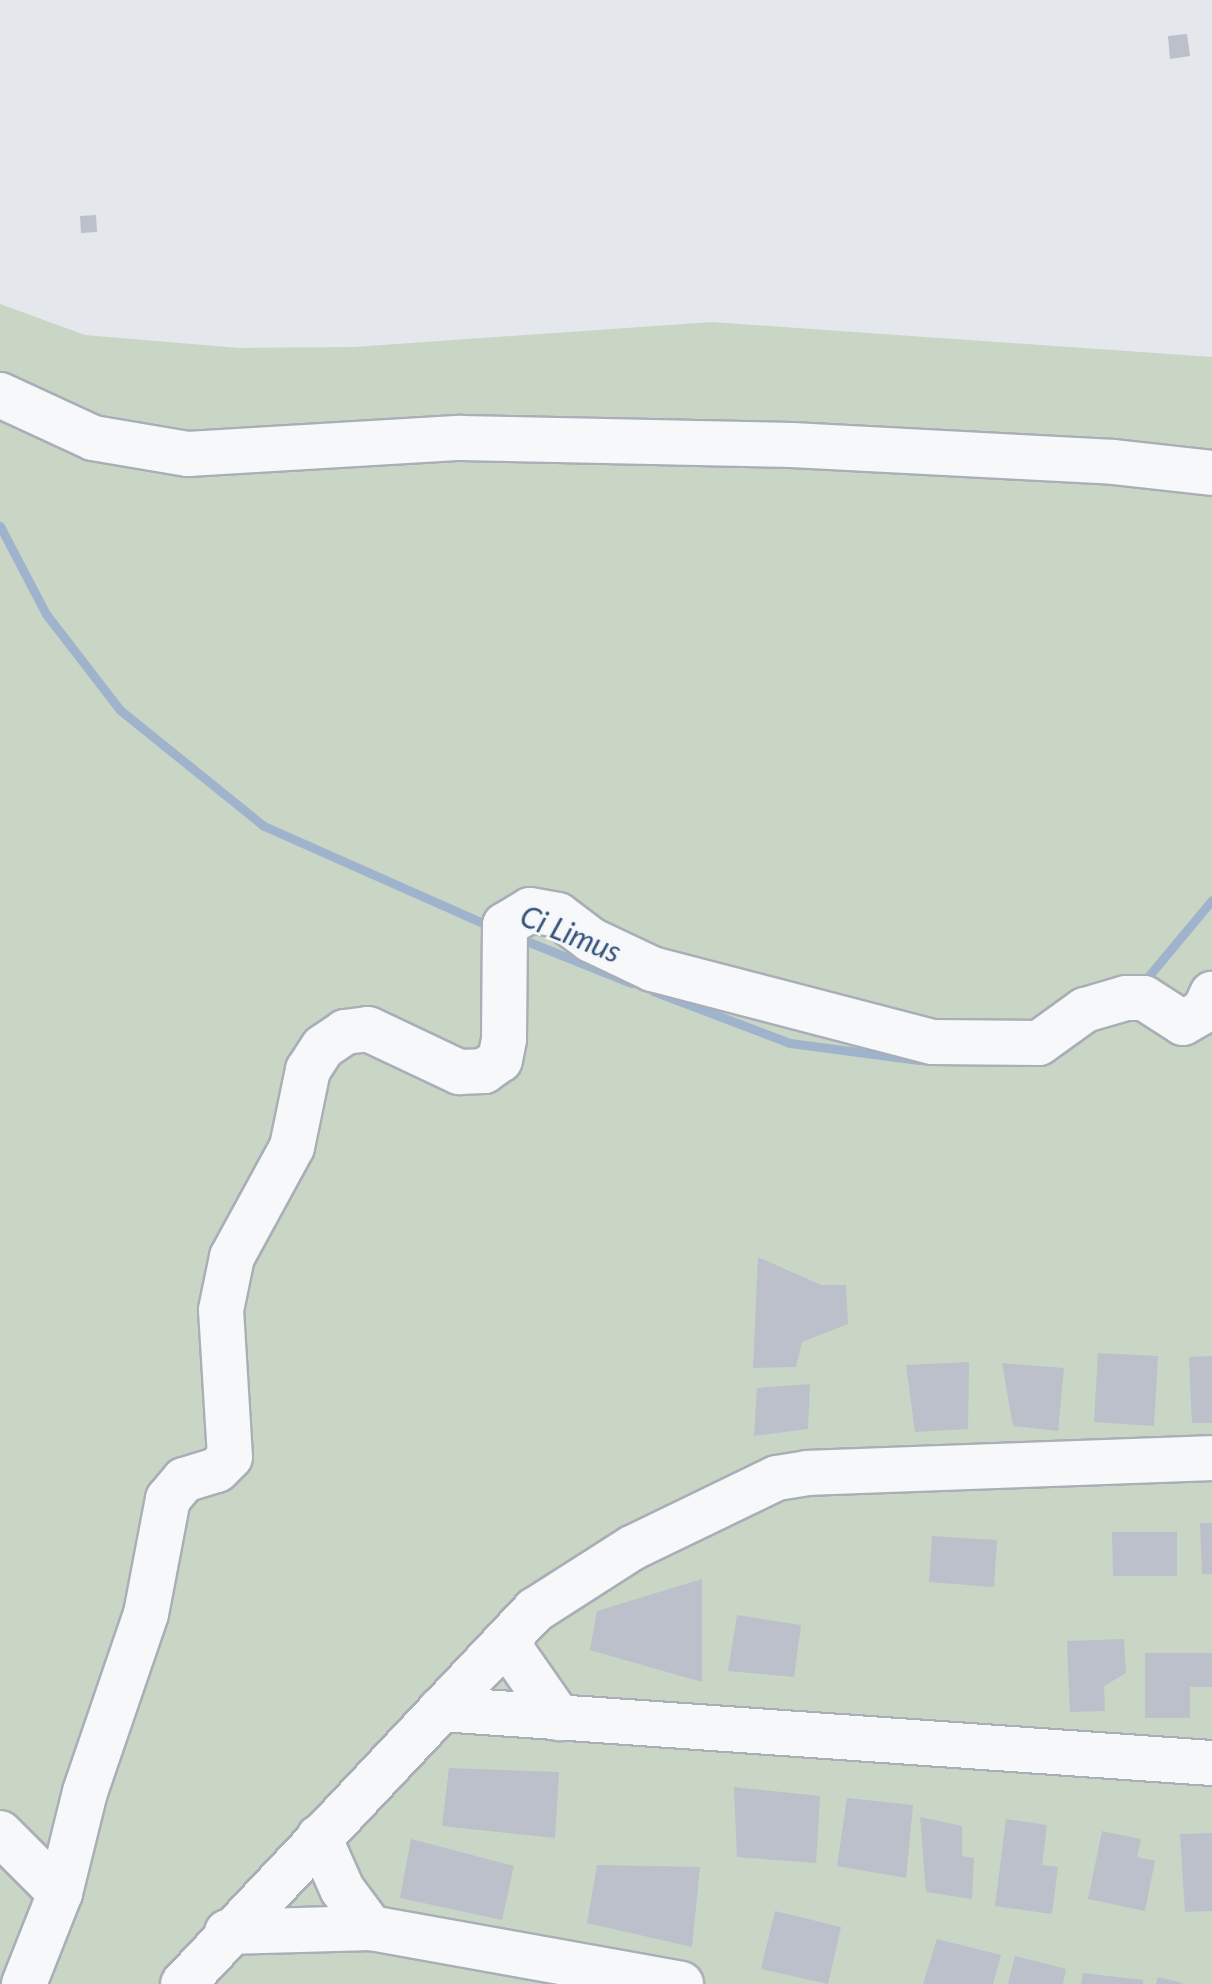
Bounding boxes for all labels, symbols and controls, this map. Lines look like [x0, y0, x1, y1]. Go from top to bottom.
water label: Ci Limus [515, 897, 627, 969]

